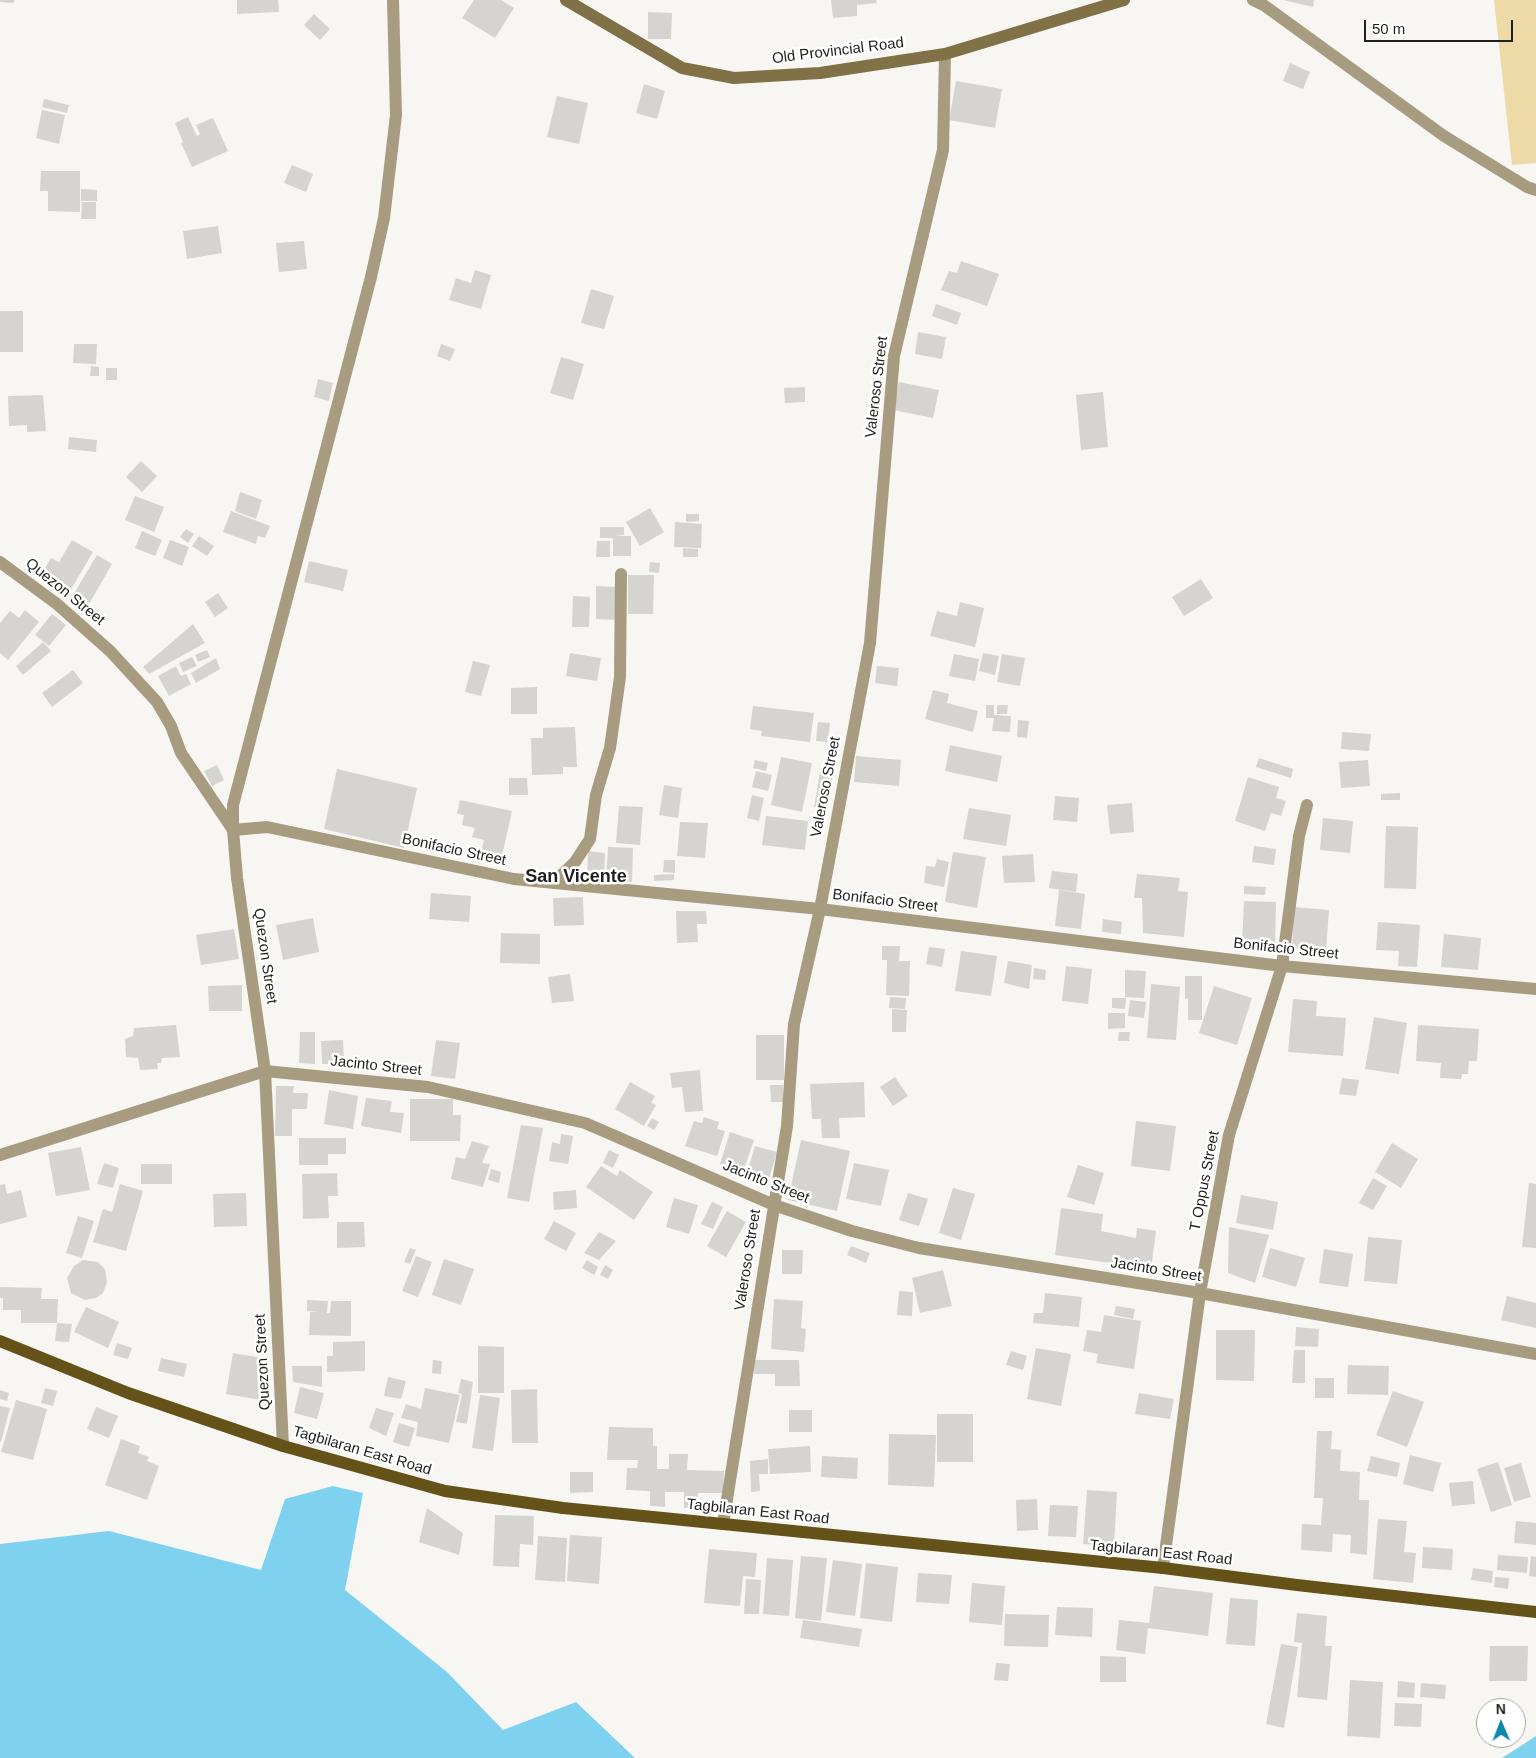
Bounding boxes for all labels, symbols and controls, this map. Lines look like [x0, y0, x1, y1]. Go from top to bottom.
scale bar [1366, 10, 1515, 42]
text: 50 m [1372, 20, 1405, 37]
street label: Old Provincial Road [771, 34, 905, 68]
street label: Valeroso Street [862, 335, 892, 439]
street label: Quezon Street [22, 555, 108, 629]
street label: Valeroso Street [807, 735, 845, 839]
street label: Bonifacio Street [400, 830, 508, 870]
district label: San Vicente [525, 866, 627, 888]
street label: Bonifacio Street [831, 886, 939, 916]
street label: Quezon Street [249, 907, 281, 1005]
street label: Bonifacio Street [1232, 935, 1340, 963]
street label: Jacinto Street [329, 1052, 423, 1080]
street label: T Oppus Street [1186, 1129, 1224, 1233]
street label: Jacinto Street [720, 1156, 812, 1208]
street label: Valeroso Street [731, 1208, 765, 1312]
street label: Jacinto Street [1109, 1254, 1203, 1286]
street label: Quezon Street [251, 1313, 275, 1411]
street label: Tagbilaran East Road [291, 1423, 433, 1479]
street label: Tagbilaran East Road [686, 1496, 830, 1528]
street label: Tagbilaran East Road [1089, 1537, 1233, 1569]
north arrow [1476, 1698, 1526, 1748]
text: N [1496, 1701, 1506, 1717]

